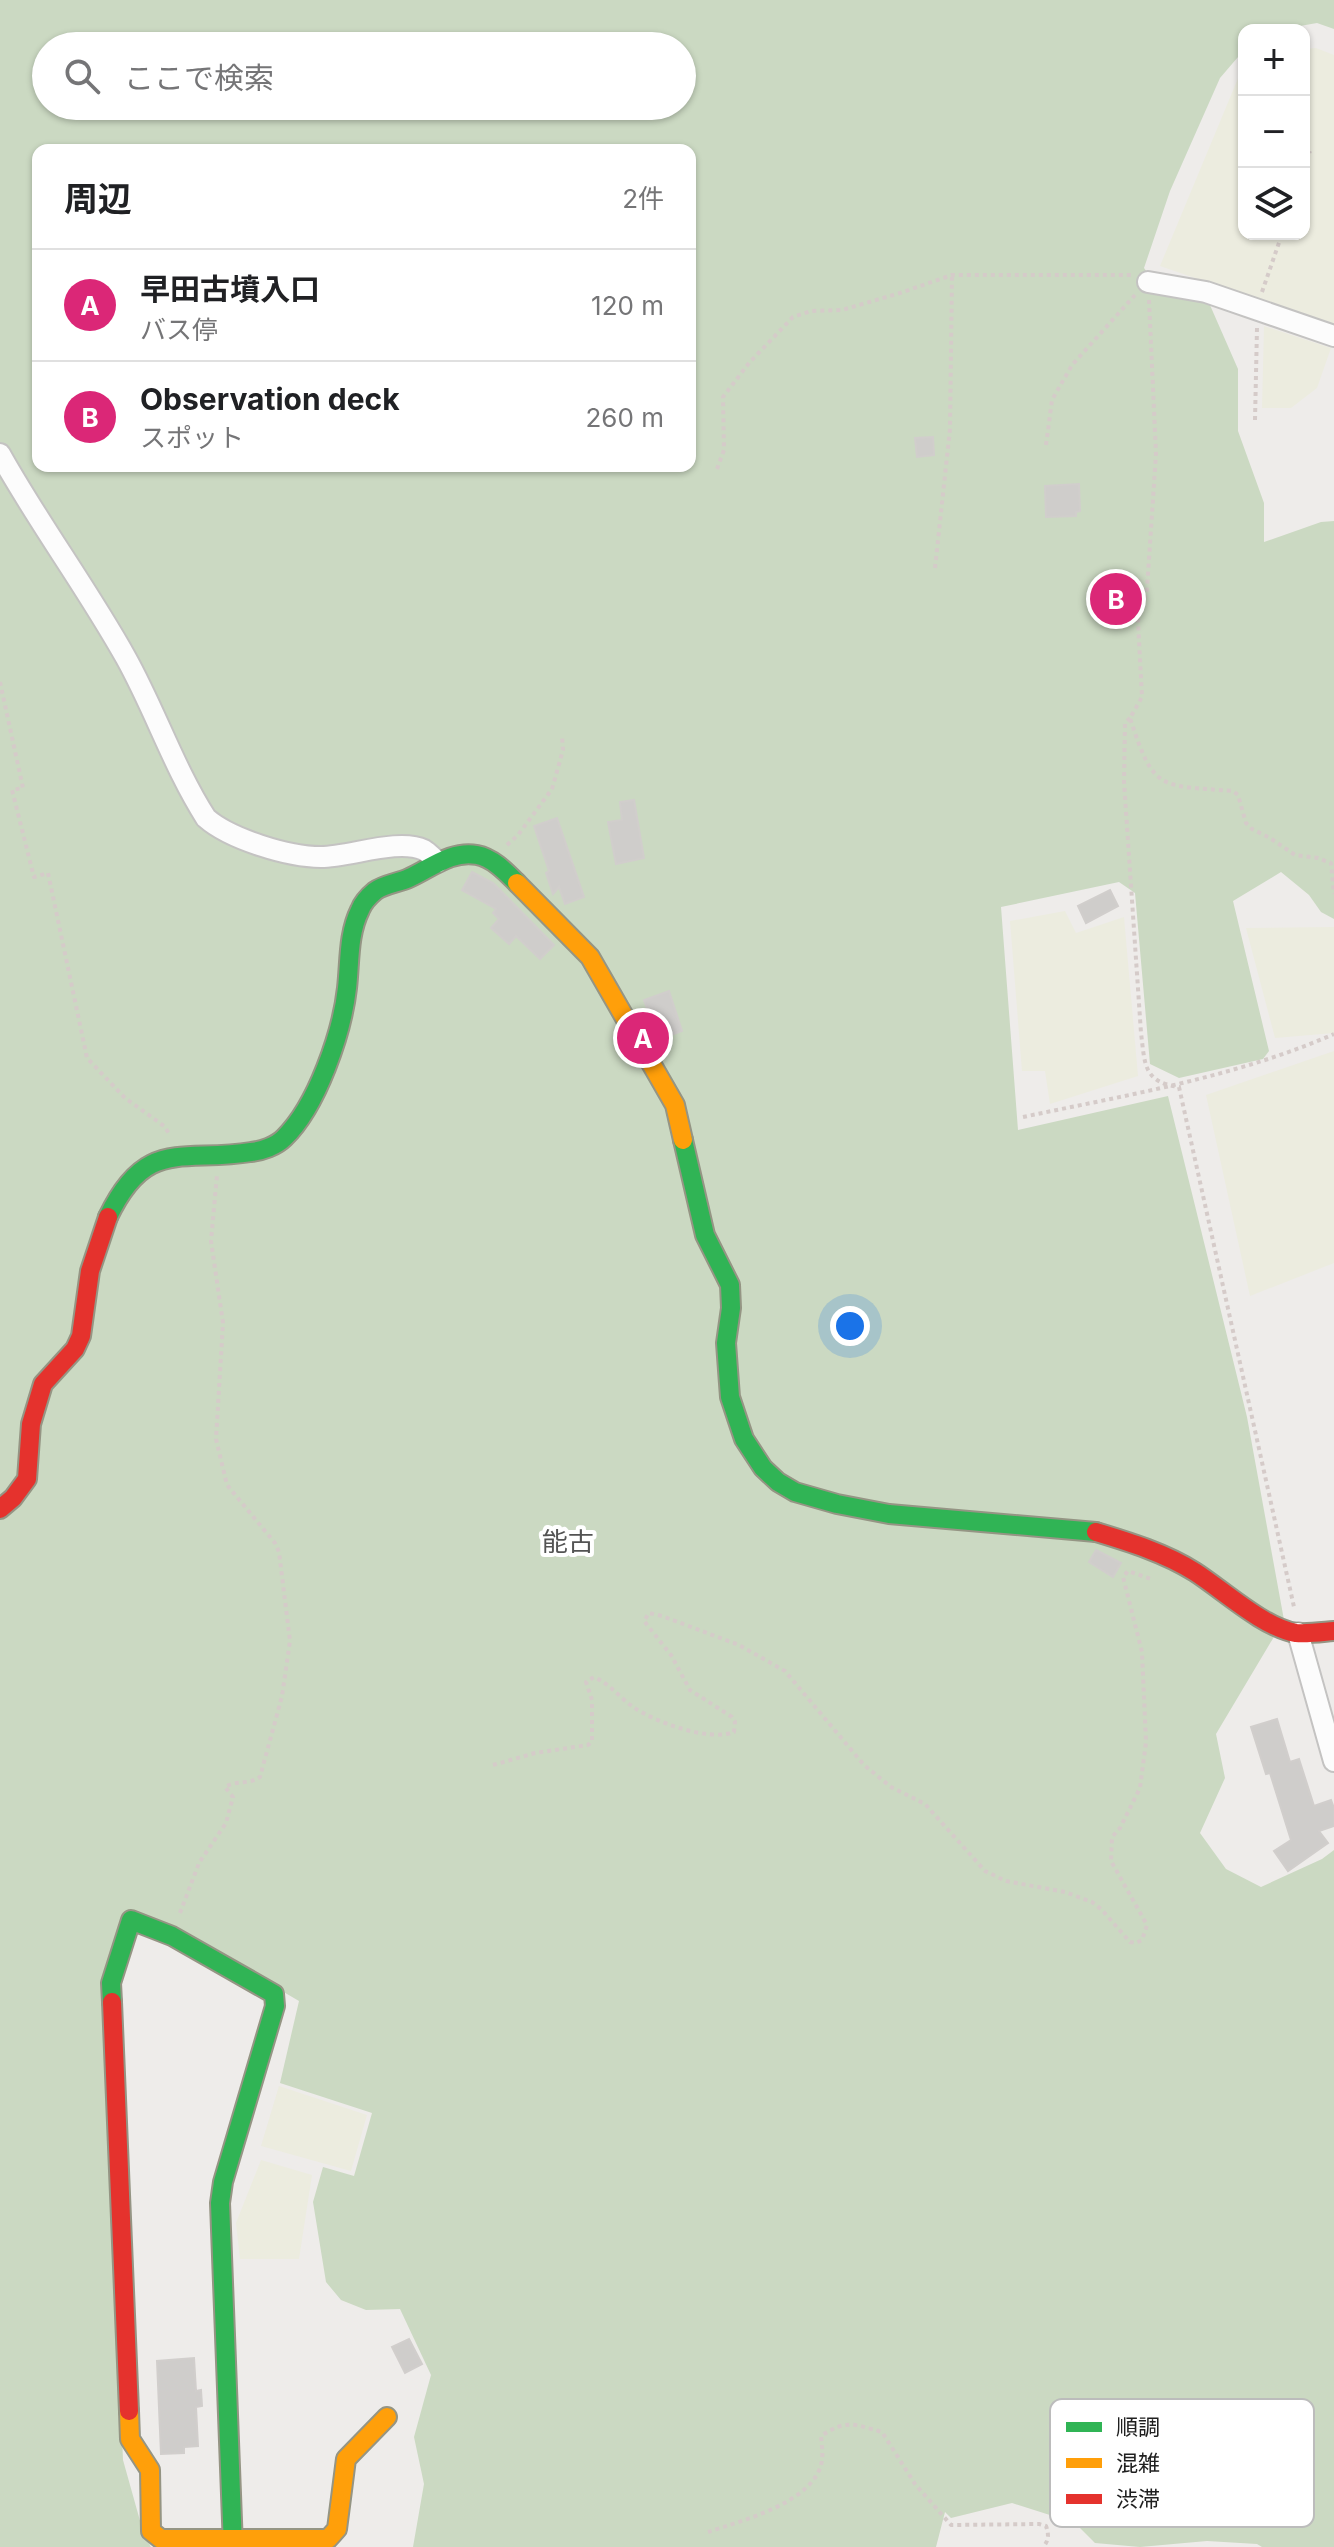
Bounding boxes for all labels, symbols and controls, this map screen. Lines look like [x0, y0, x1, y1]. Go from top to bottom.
map controls [1238, 24, 1310, 240]
button: + [1238, 24, 1310, 96]
search box [32, 32, 696, 120]
icon: search [60, 54, 104, 98]
text: ここで検索 [124, 60, 274, 96]
button: − [1238, 96, 1310, 168]
button: layers [1238, 168, 1310, 240]
text: 周辺 [64, 178, 132, 219]
text: 2件 [622, 183, 664, 214]
text: 早田古墳入口 [140, 271, 320, 307]
text: A [80, 290, 100, 321]
text: 120 m [591, 290, 664, 321]
text: バス停 [140, 314, 218, 345]
text: Observation deck [140, 381, 400, 417]
text: B [81, 402, 99, 433]
text: 260 m [586, 402, 664, 433]
text: スポット [140, 422, 244, 453]
pin: B [1090, 569, 1142, 629]
pin: A [617, 1008, 669, 1068]
your location [830, 1306, 870, 1346]
district label: 能古 [542, 1526, 594, 1557]
legend [1050, 2399, 1314, 2527]
text: 順調 [1116, 2414, 1160, 2440]
text: 混雑 [1116, 2450, 1160, 2476]
text: 渋滞 [1116, 2486, 1160, 2512]

